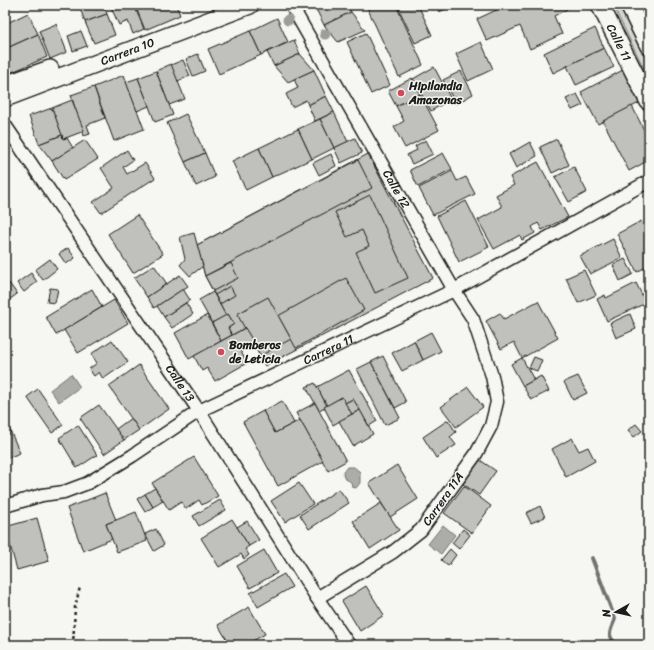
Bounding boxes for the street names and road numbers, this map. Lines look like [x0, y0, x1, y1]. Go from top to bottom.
street label: Calle 11 [600, 20, 638, 65]
street label: Carrera 10 [97, 31, 158, 72]
street label: Calle 12 [376, 165, 416, 213]
street label: Carrera 11 [299, 328, 357, 371]
street label: Calle 13 [159, 360, 201, 407]
street label: Carrera 11A [416, 467, 470, 531]

